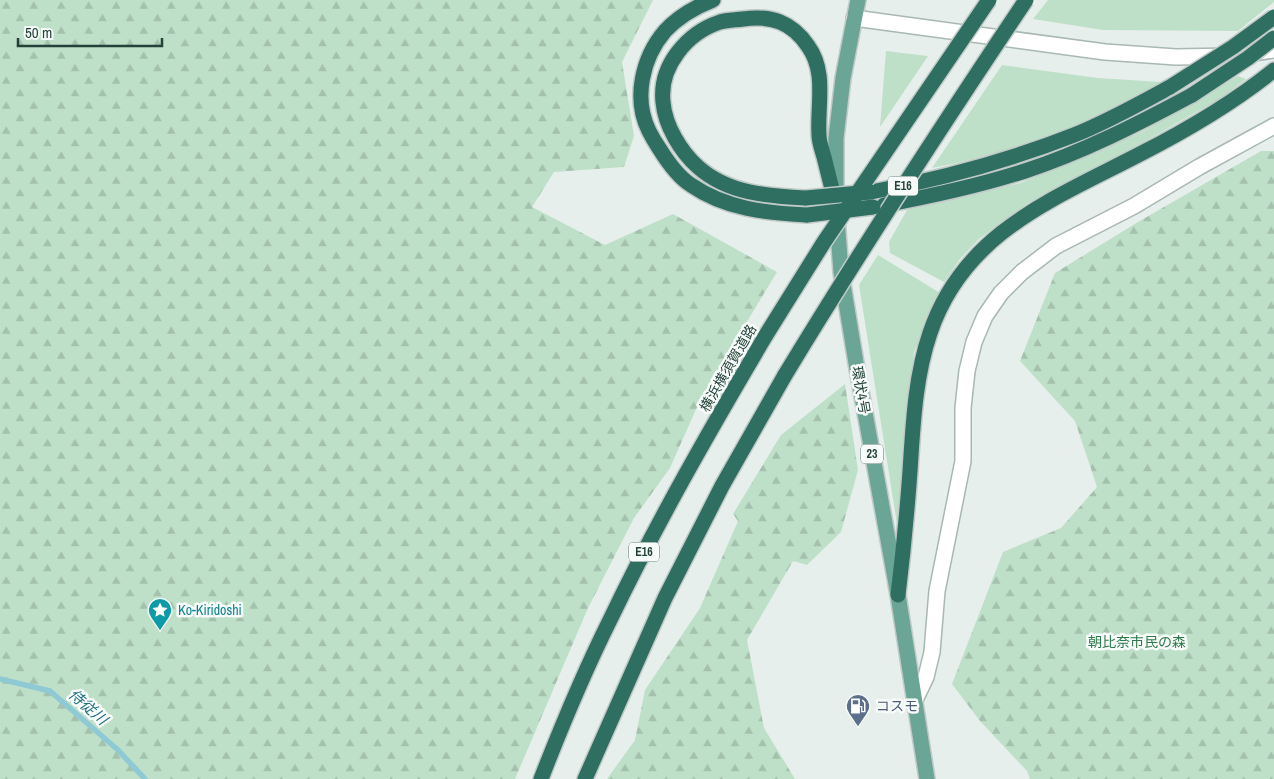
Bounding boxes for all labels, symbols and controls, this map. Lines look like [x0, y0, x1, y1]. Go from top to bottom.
scale bar [18, 15, 161, 47]
text: 50 m [25, 22, 52, 43]
road number: E16 [888, 177, 918, 196]
street label: 横浜横須賀道路 [696, 321, 760, 415]
street label: 環状4号 [848, 365, 874, 415]
road number: 23 [861, 444, 883, 464]
road number: E16 [629, 542, 659, 562]
place icon: Ko-Kiridoshi [147, 597, 173, 631]
place label: Ko-Kiridoshi [178, 601, 242, 619]
park label: 朝比奈市民の森 [1088, 633, 1186, 651]
water label: 侍従川 [64, 684, 114, 731]
fuel station icon: コスモ [845, 693, 871, 727]
place label: コスモ [876, 697, 918, 715]

